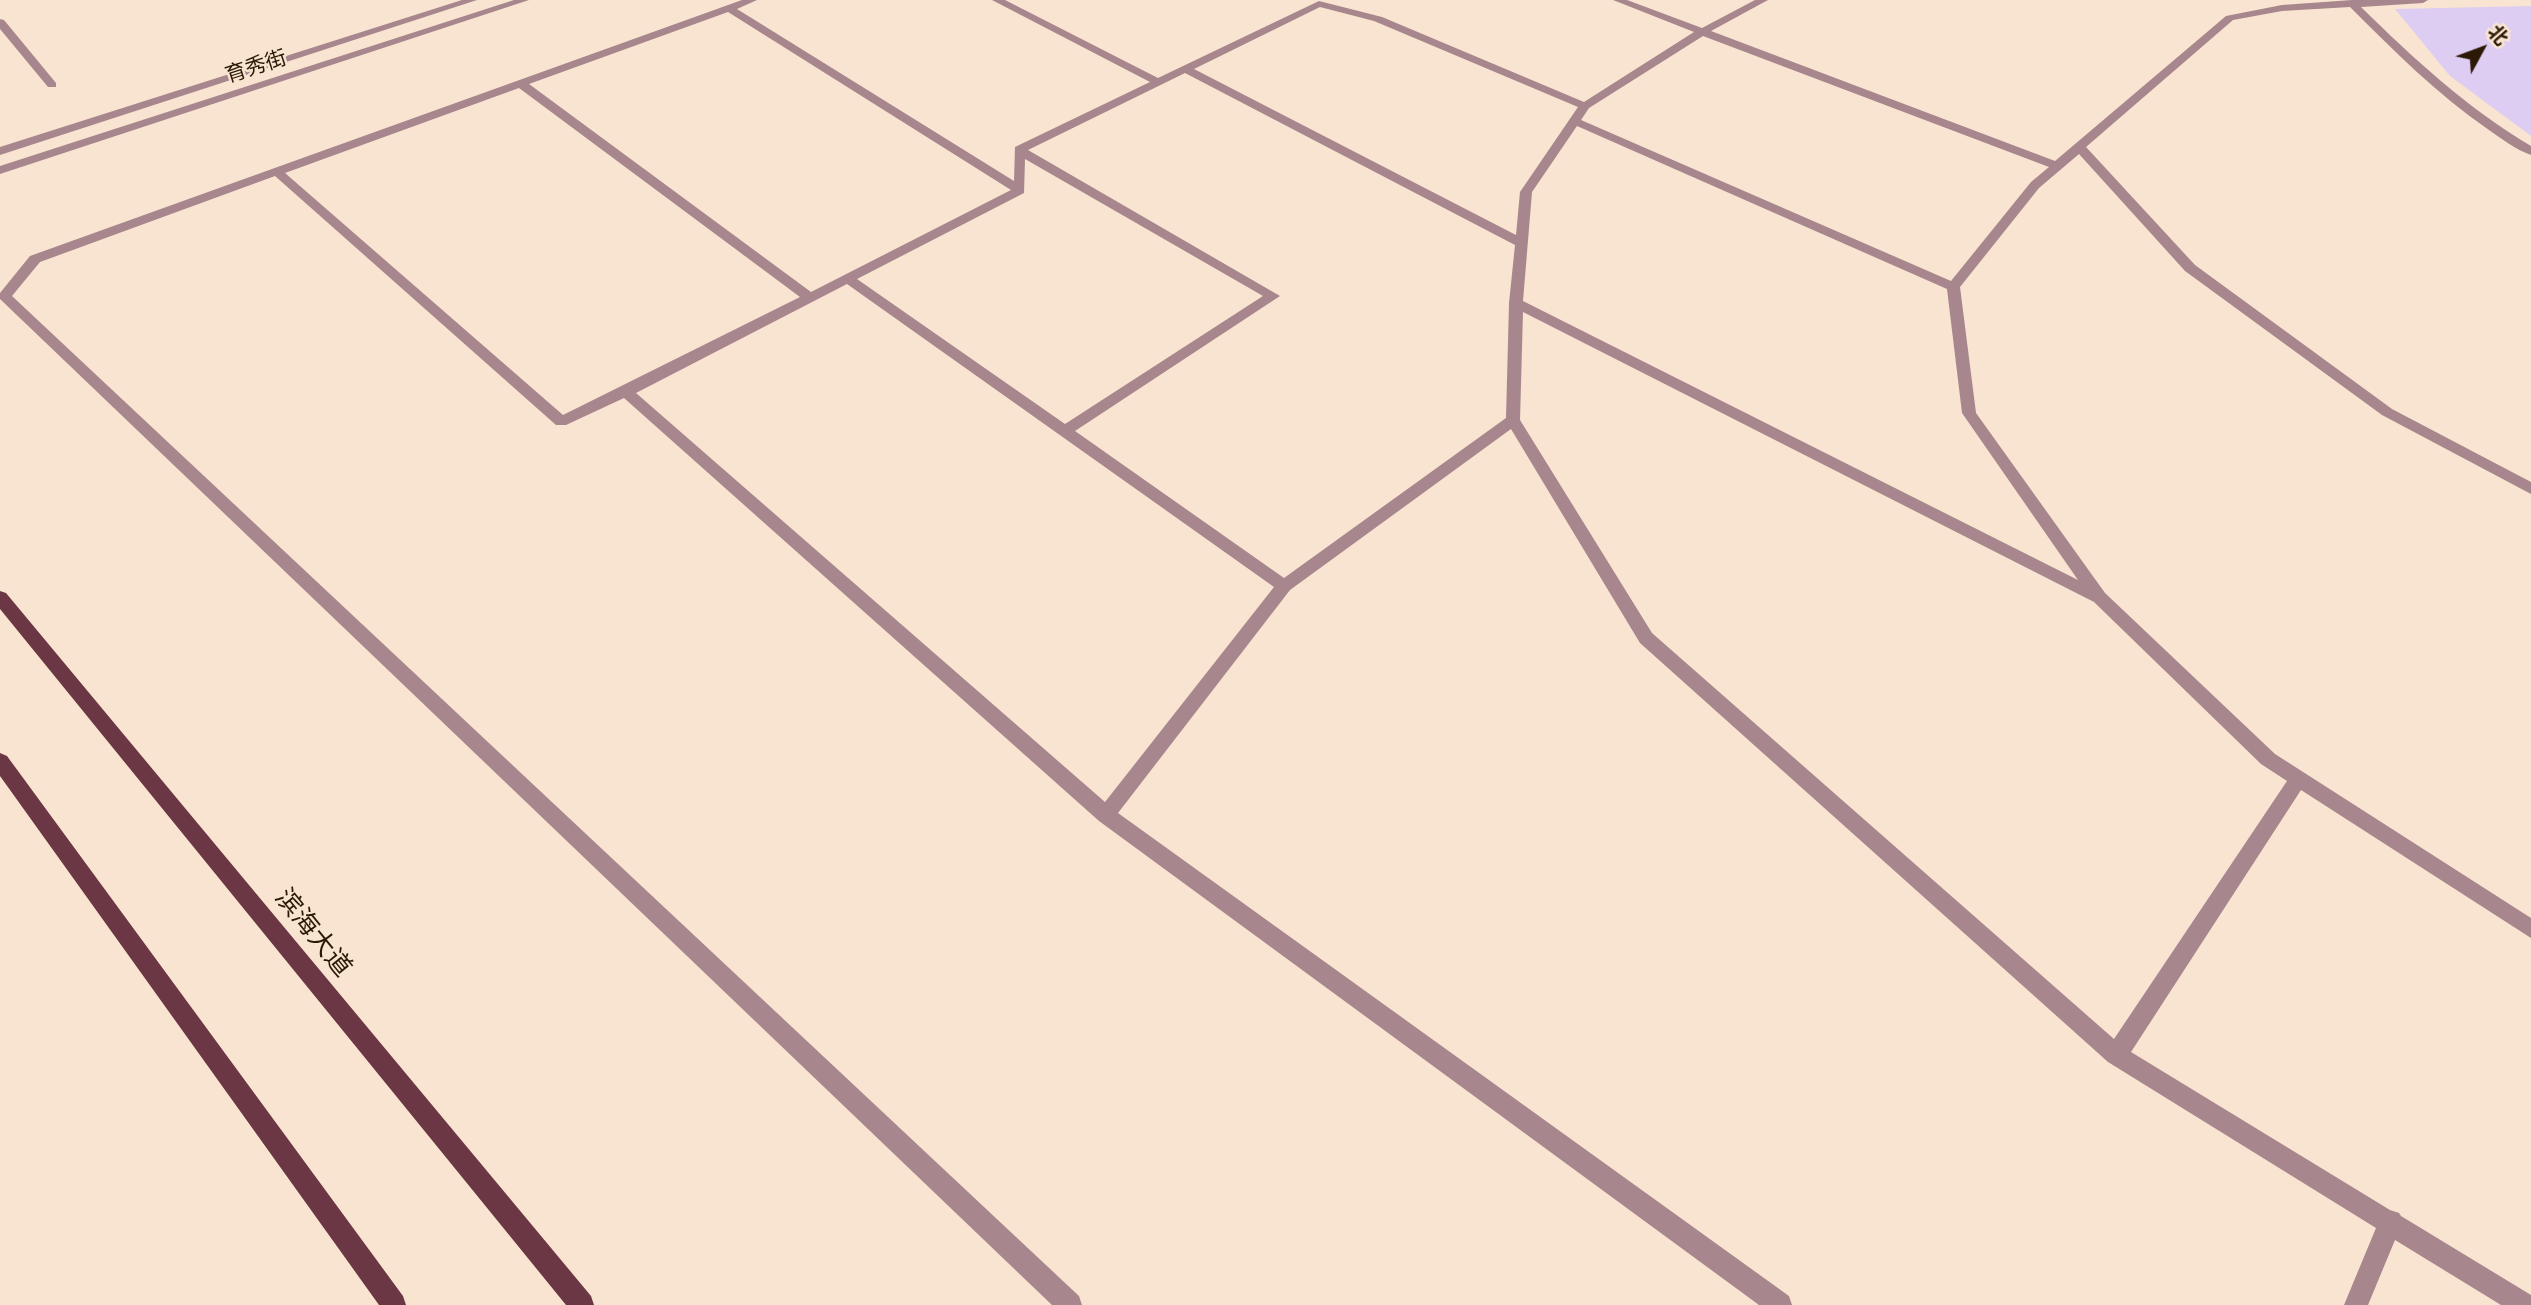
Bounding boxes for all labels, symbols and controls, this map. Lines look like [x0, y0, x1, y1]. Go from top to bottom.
north arrow [2447, 14, 2517, 84]
text: 北 [2483, 20, 2513, 50]
street label: 育秀街 [222, 45, 290, 89]
street label: 滨海大道 [268, 883, 358, 983]

